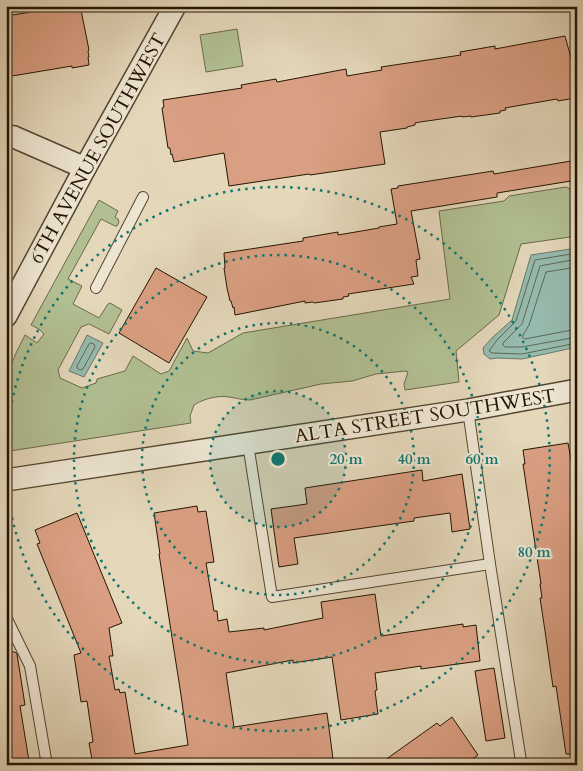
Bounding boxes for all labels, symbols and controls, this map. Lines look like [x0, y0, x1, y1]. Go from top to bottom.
street label: 6TH AVENUE SOUTHWEST [24, 28, 172, 268]
street label: ALTA STREET SOUTHWEST [293, 382, 558, 449]
text: 20 m [329, 449, 363, 469]
text: 40 m [397, 449, 431, 469]
text: 60 m [465, 449, 499, 469]
centre of rings [269, 450, 287, 468]
text: 80 m [517, 542, 551, 562]

